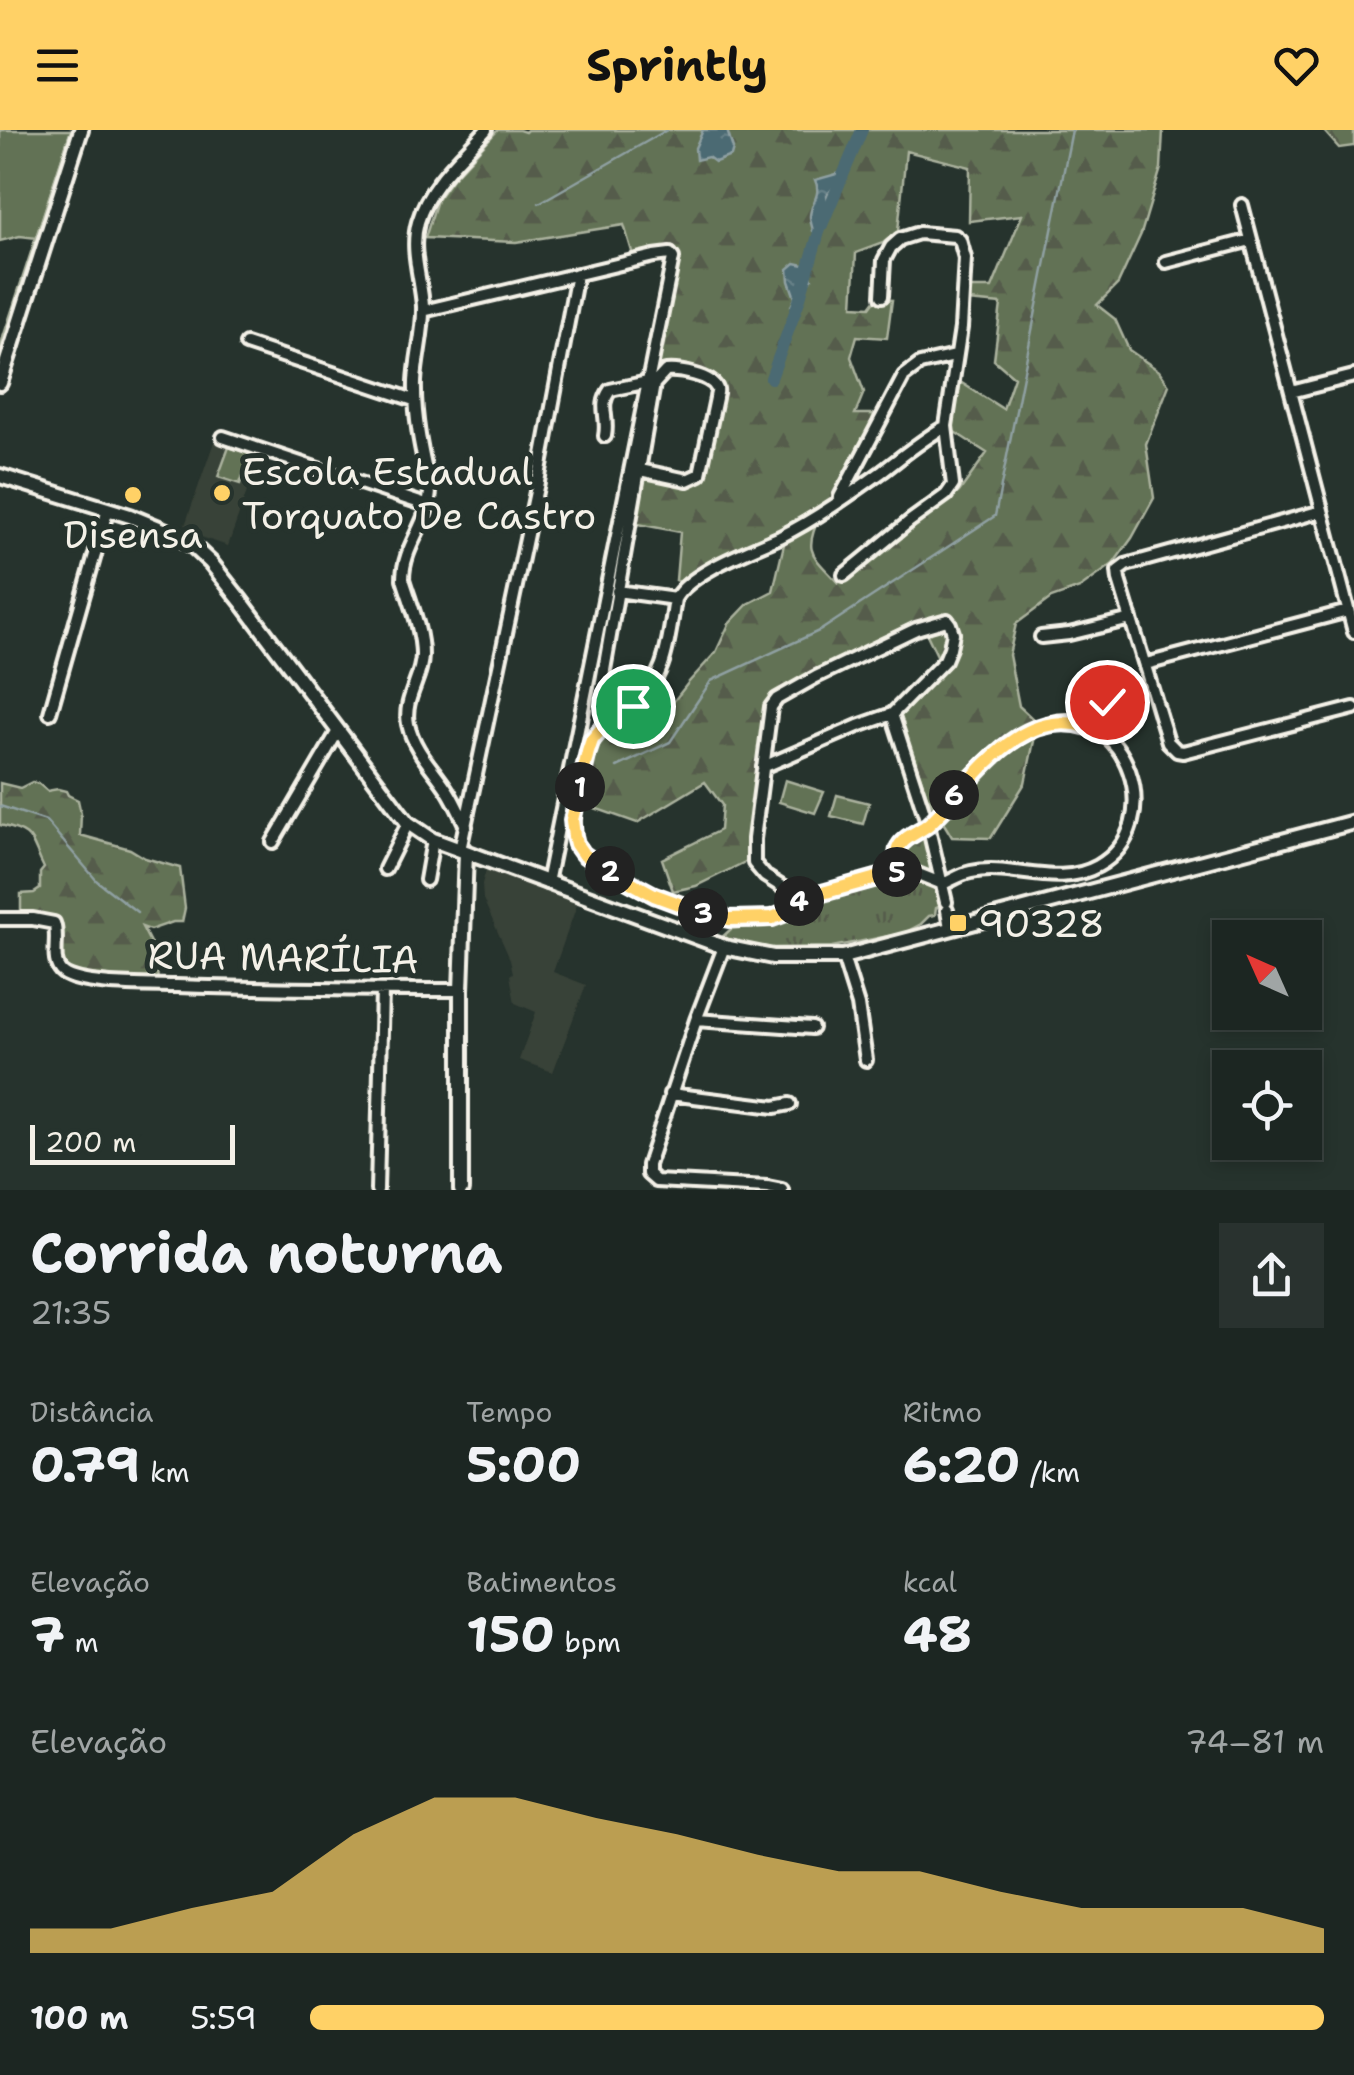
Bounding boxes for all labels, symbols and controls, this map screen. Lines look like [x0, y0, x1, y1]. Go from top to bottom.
text: Sprintly [586, 35, 768, 95]
icon: menu [30, 38, 85, 93]
icon: heart [1269, 38, 1324, 93]
place label: Escola Estadual Torquato De Castro [242, 446, 596, 541]
marker: Escola Estadual Torquato De Castro [211, 482, 233, 504]
marker: Disensa [122, 484, 144, 506]
place label: Disensa [63, 509, 203, 560]
pin [1065, 660, 1150, 745]
pin [591, 664, 676, 749]
icon: check [1080, 675, 1135, 730]
icon: arrive [606, 679, 661, 734]
pin: 1 [555, 762, 605, 812]
text: 1 [574, 768, 586, 806]
pin: 6 [929, 770, 979, 820]
text: 6 [944, 776, 964, 814]
pin: 2 [585, 846, 635, 896]
pin: 5 [872, 847, 922, 897]
text: 2 [600, 852, 620, 890]
text: 5 [888, 853, 906, 891]
pin: 4 [774, 876, 824, 926]
text: 4 [789, 882, 809, 920]
pin: 3 [678, 888, 728, 938]
text: 3 [693, 894, 713, 932]
place label: 90328 [978, 898, 1105, 949]
marker: 90328 [947, 912, 969, 934]
north arrow [1212, 920, 1322, 1030]
map controls [1212, 920, 1322, 1160]
street label: RUA MARÍLIA [147, 929, 419, 985]
button: locate [1212, 1050, 1322, 1160]
scale bar [30, 1120, 235, 1164]
text: 200 m [45, 1123, 136, 1161]
text: Corrida noturna [30, 1216, 503, 1290]
button: share [1219, 1223, 1324, 1328]
text: 21:35 [30, 1291, 111, 1334]
text: Distância [30, 1393, 153, 1431]
text: Tempo [466, 1393, 553, 1431]
text: Ritmo [903, 1393, 982, 1431]
text: 0.79 [30, 1431, 140, 1498]
text: 5:00 [466, 1431, 581, 1498]
text: 6:20 [903, 1431, 1021, 1498]
text: km [140, 1453, 190, 1491]
text: /km [1021, 1453, 1080, 1491]
text: Elevação [30, 1563, 150, 1601]
text: Batimentos [466, 1563, 617, 1601]
text: kcal [903, 1563, 957, 1601]
text: 7 [30, 1601, 65, 1668]
text: 150 [466, 1601, 555, 1668]
text: 48 [903, 1601, 972, 1668]
text: m [65, 1623, 99, 1661]
text: bpm [555, 1623, 621, 1661]
text: Elevação [30, 1720, 167, 1763]
text: 74–81 m [1185, 1720, 1324, 1763]
text: 100 m [30, 1996, 129, 2039]
text: 5:59 [190, 1996, 257, 2039]

